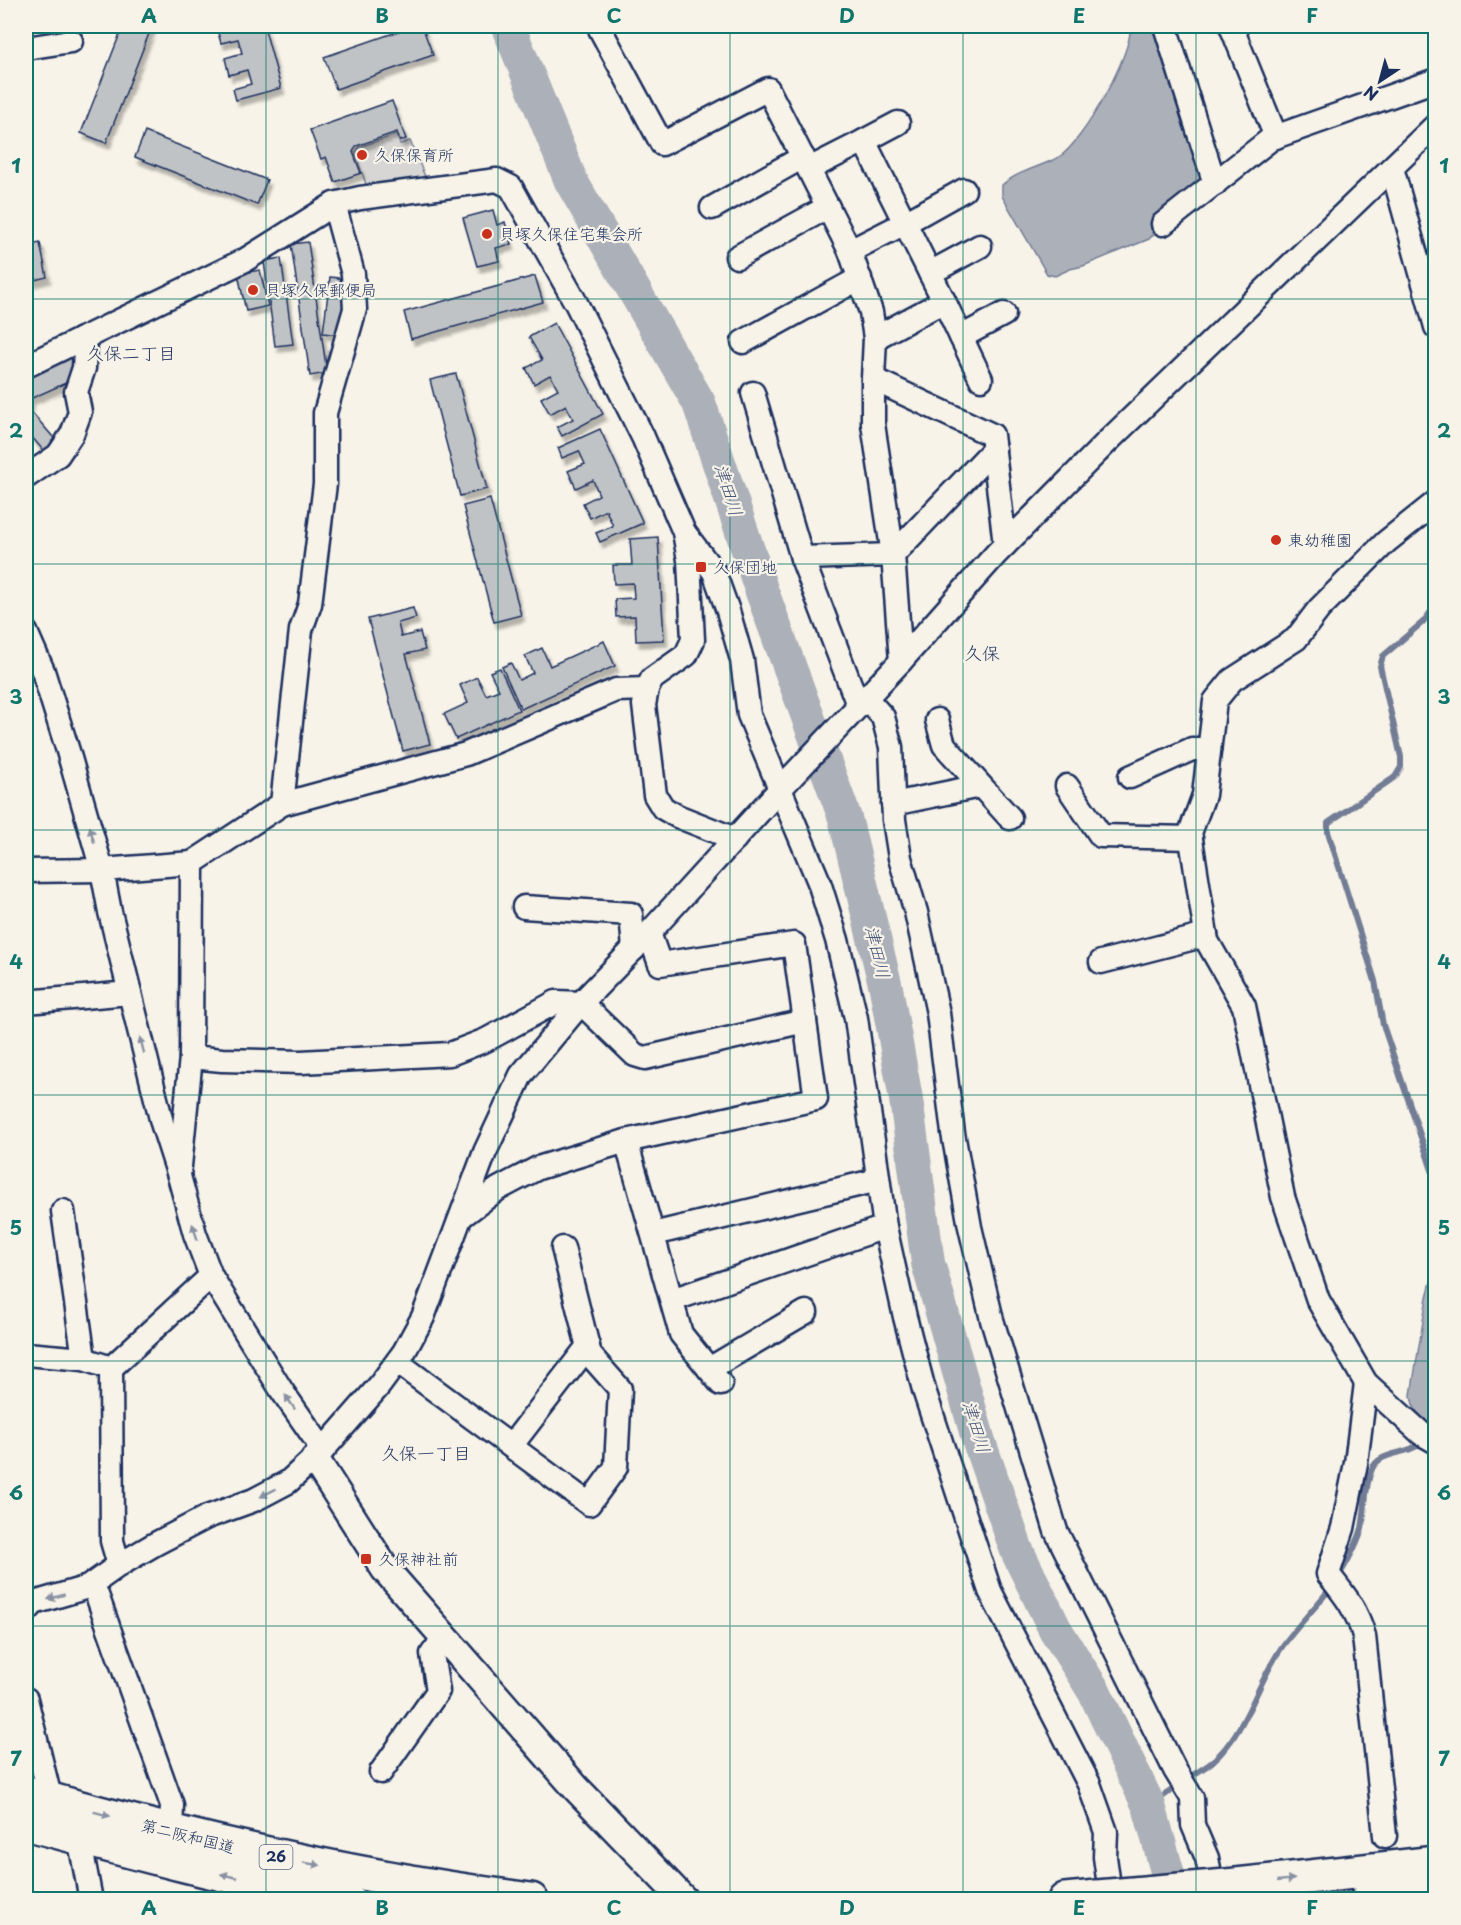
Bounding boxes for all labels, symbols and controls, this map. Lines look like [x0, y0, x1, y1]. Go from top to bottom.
text: A [141, 0, 157, 30]
text: B [375, 0, 389, 30]
text: C [606, 0, 622, 30]
text: D [839, 0, 855, 30]
text: E [1073, 0, 1085, 30]
text: F [1306, 0, 1318, 30]
north arrow [1350, 51, 1410, 111]
text: N [1358, 81, 1383, 107]
place label: 久保保育所 [374, 142, 454, 166]
marker: 久保保育所 [355, 148, 369, 162]
text: 1 [11, 150, 21, 180]
text: 1 [1439, 150, 1449, 180]
place label: 貝塚久保住宅集会所 [499, 221, 643, 245]
marker: 貝塚久保住宅集会所 [480, 227, 494, 241]
place label: 貝塚久保郵便局 [265, 277, 377, 301]
marker: 貝塚久保郵便局 [246, 283, 260, 297]
district label: 久保二丁目 [86, 339, 176, 366]
text: 2 [9, 415, 23, 445]
text: 2 [1437, 415, 1451, 445]
water label: 津田川 [708, 460, 751, 519]
place label: 東幼稚園 [1288, 527, 1352, 551]
marker: 東幼稚園 [1269, 533, 1283, 547]
place label: 久保団地 [713, 554, 777, 578]
marker: 久保団地 [694, 560, 708, 574]
district label: 久保 [964, 639, 1000, 666]
text: 3 [9, 681, 23, 711]
text: 3 [1437, 681, 1451, 711]
one-way arrow [87, 826, 96, 844]
water label: 津田川 [859, 922, 898, 981]
text: 4 [9, 946, 23, 976]
text: 4 [1437, 946, 1451, 976]
one-way arrow [137, 1036, 147, 1054]
text: 5 [10, 1212, 22, 1242]
text: 5 [1438, 1212, 1450, 1242]
one-way arrow [190, 1223, 199, 1241]
one-way arrow [285, 1394, 296, 1410]
water label: 津田川 [957, 1397, 998, 1456]
district label: 久保一丁目 [381, 1439, 471, 1466]
text: 6 [9, 1477, 23, 1507]
text: 6 [1437, 1477, 1451, 1507]
one-way arrow [259, 1488, 276, 1497]
place label: 久保神社前 [378, 1546, 458, 1570]
marker: 久保神社前 [359, 1552, 373, 1566]
one-way arrow [47, 1592, 65, 1602]
text: 7 [10, 1743, 22, 1773]
text: 7 [1438, 1743, 1450, 1773]
one-way arrow [93, 1810, 111, 1819]
street label: 第二阪和国道 [139, 1812, 238, 1858]
road number: 26 [260, 1845, 292, 1869]
one-way arrow [303, 1860, 322, 1869]
one-way arrow [219, 1871, 238, 1880]
one-way arrow [1276, 1875, 1295, 1884]
text: A [141, 1892, 157, 1922]
text: B [375, 1892, 389, 1922]
text: C [606, 1892, 622, 1922]
text: D [839, 1892, 855, 1922]
text: E [1073, 1892, 1085, 1922]
text: F [1306, 1892, 1318, 1922]

